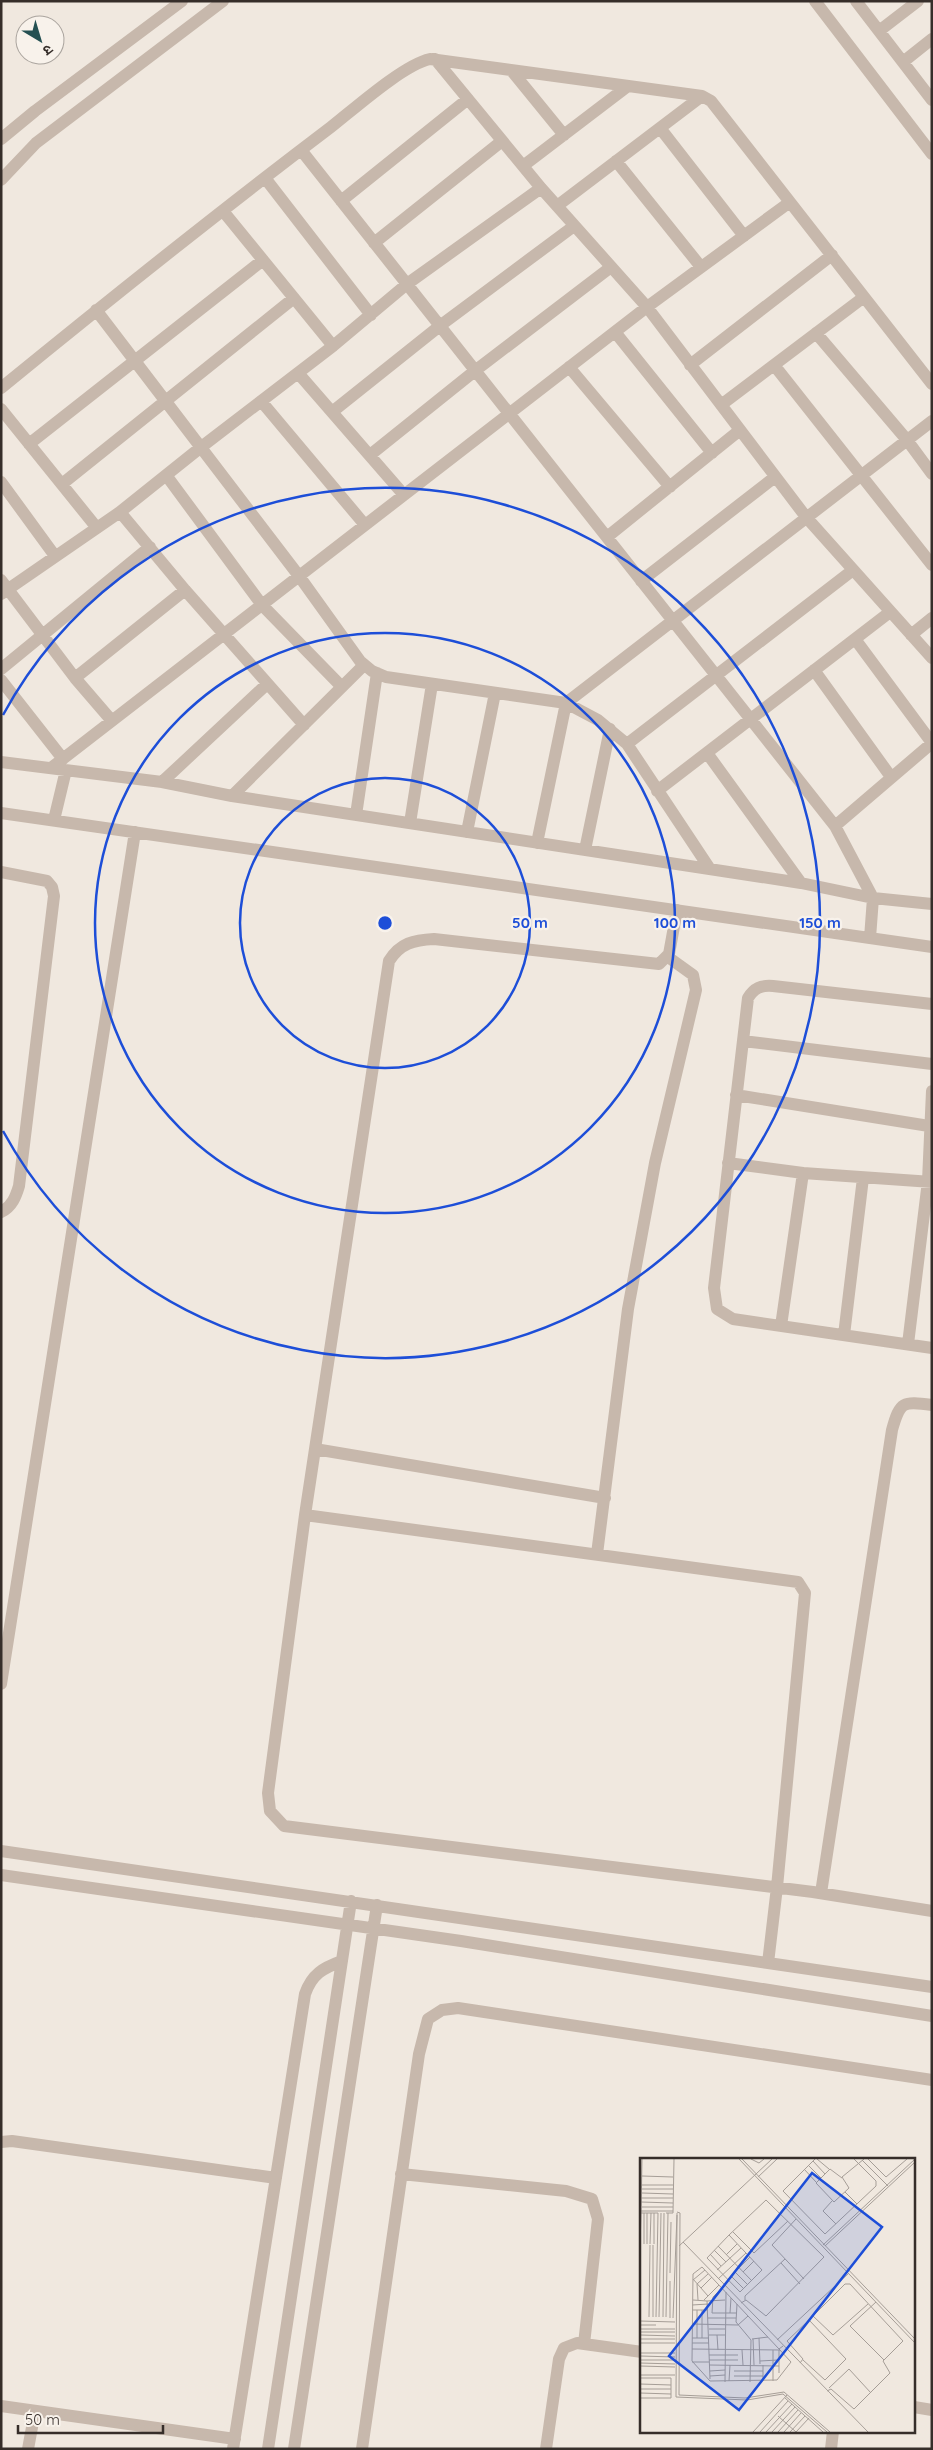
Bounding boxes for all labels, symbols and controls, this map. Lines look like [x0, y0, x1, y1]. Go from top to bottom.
north arrow [15, 15, 65, 65]
text: उ [39, 41, 57, 60]
text: 50 m [512, 913, 548, 932]
text: 100 m [654, 913, 696, 932]
text: 150 m [799, 913, 841, 932]
centre of rings [376, 914, 394, 932]
inset map [640, 2158, 916, 2432]
scale bar [18, 2402, 162, 2434]
text: 50 m [25, 2410, 60, 2429]

